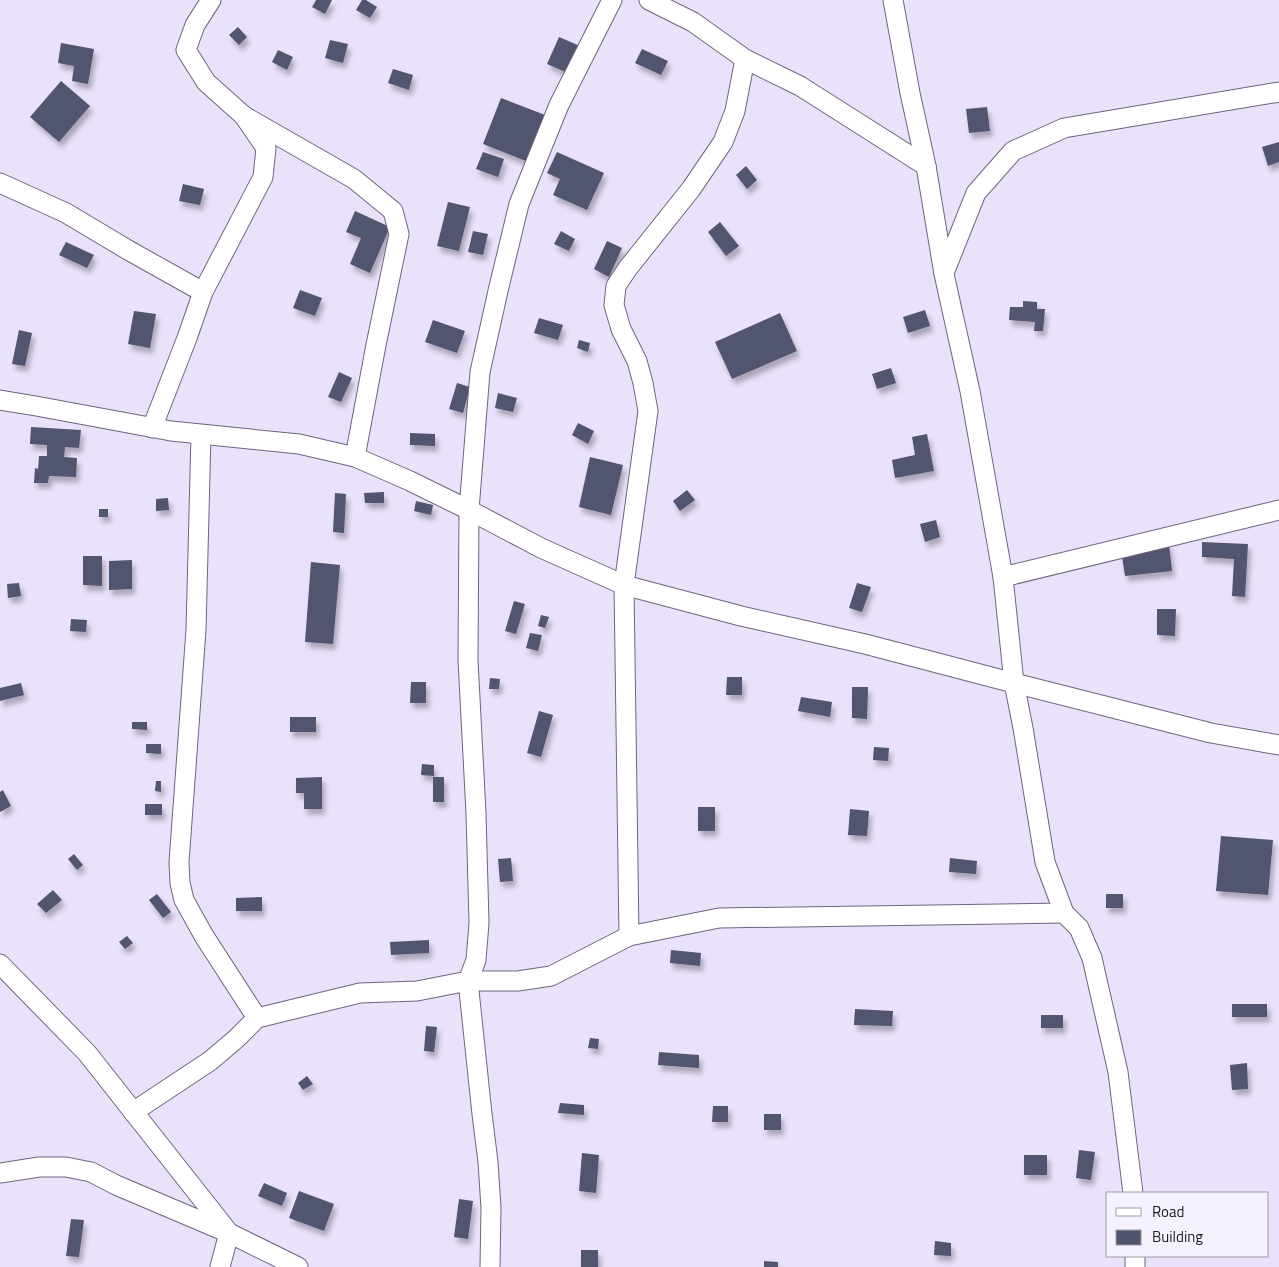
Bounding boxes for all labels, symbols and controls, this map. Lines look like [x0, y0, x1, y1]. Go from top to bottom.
legend [1106, 1192, 1269, 1257]
text: Road [1152, 1200, 1184, 1223]
text: Building [1152, 1225, 1203, 1248]

